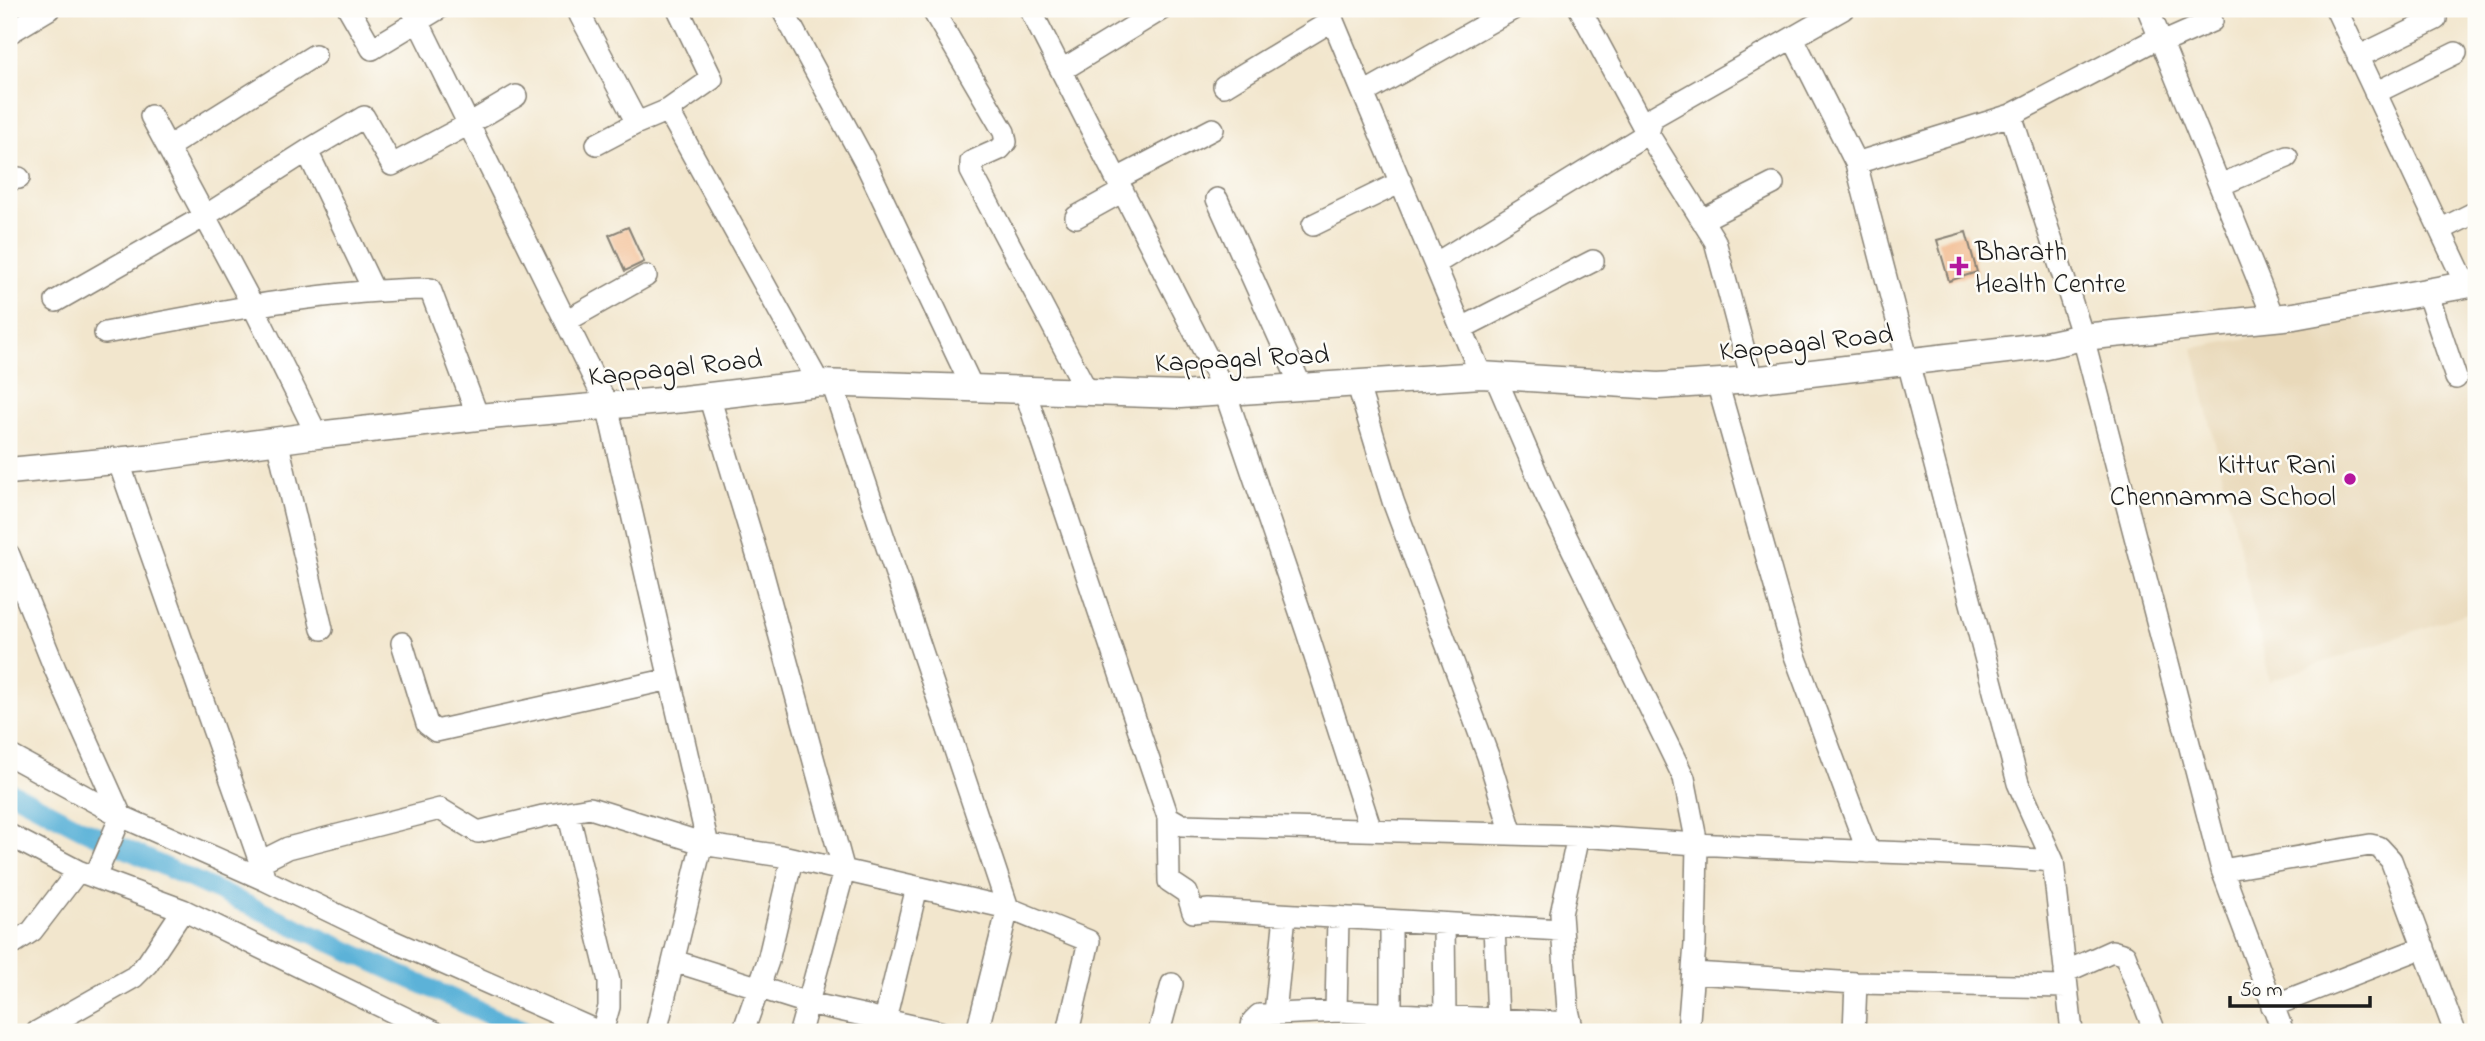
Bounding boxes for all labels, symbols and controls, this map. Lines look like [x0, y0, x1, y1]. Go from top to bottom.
place label: Bharath Health Centre [1974, 233, 2126, 306]
marker: Bharath Health Centre [1949, 256, 1969, 276]
street label: Kappagal Road [1717, 315, 1896, 374]
street label: Kappagal Road [1154, 335, 1331, 386]
street label: Kappagal Road [586, 340, 765, 399]
place label: Kittur Rani Chennamma School [2110, 446, 2336, 519]
marker: Kittur Rani Chennamma School [2342, 471, 2358, 487]
scale bar [2230, 964, 2370, 1008]
text: 50 m [2240, 976, 2283, 1006]

